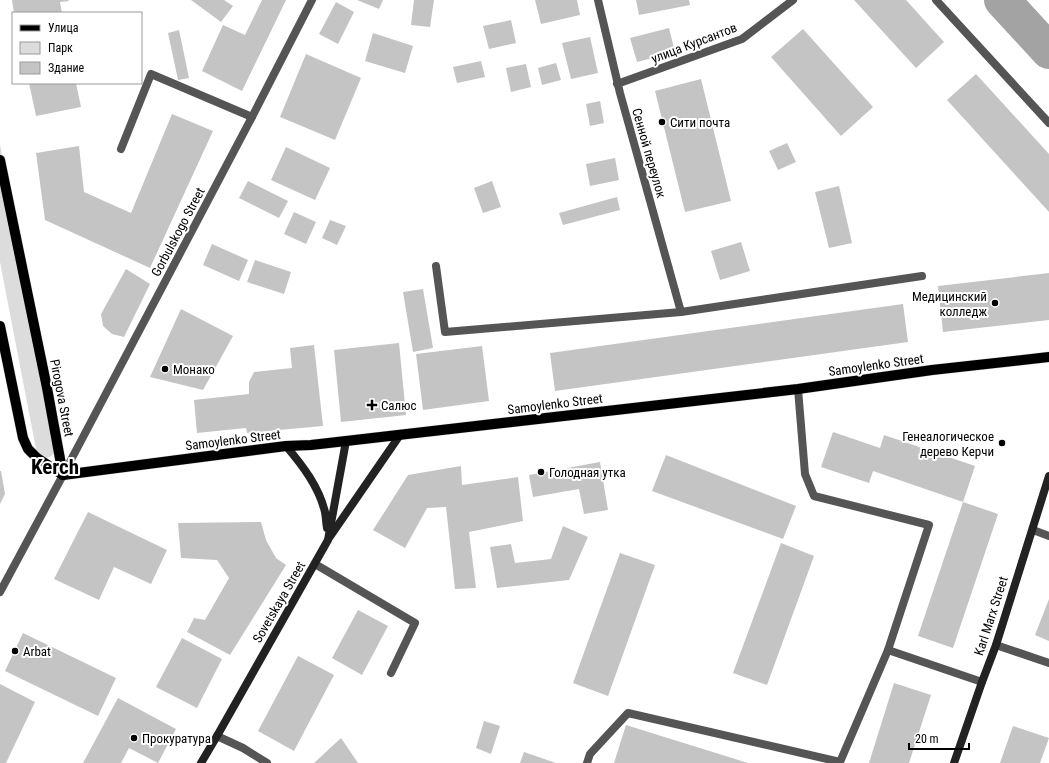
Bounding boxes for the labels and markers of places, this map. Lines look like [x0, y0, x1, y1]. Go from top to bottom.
place label: Сити почта [670, 115, 730, 130]
marker: Сити почта [657, 117, 667, 127]
place label: Медицинский колледж [912, 289, 987, 319]
marker: Медицинский колледж [990, 298, 1000, 308]
place label: Монако [173, 362, 215, 377]
marker: Монако [160, 364, 170, 374]
place label: Салюс [381, 398, 416, 413]
marker: Салюс [366, 399, 378, 411]
place label: Генеалогическое дерево Керчи [902, 429, 994, 459]
marker: Генеалогическое дерево Керчи [997, 438, 1007, 448]
place label: Голодная утка [549, 465, 626, 480]
marker: Голодная утка [536, 467, 546, 477]
place label: Arbat [23, 644, 51, 659]
marker: Arbat [10, 646, 20, 656]
place label: Прокуратура [142, 731, 211, 746]
marker: Прокуратура [129, 733, 139, 743]

